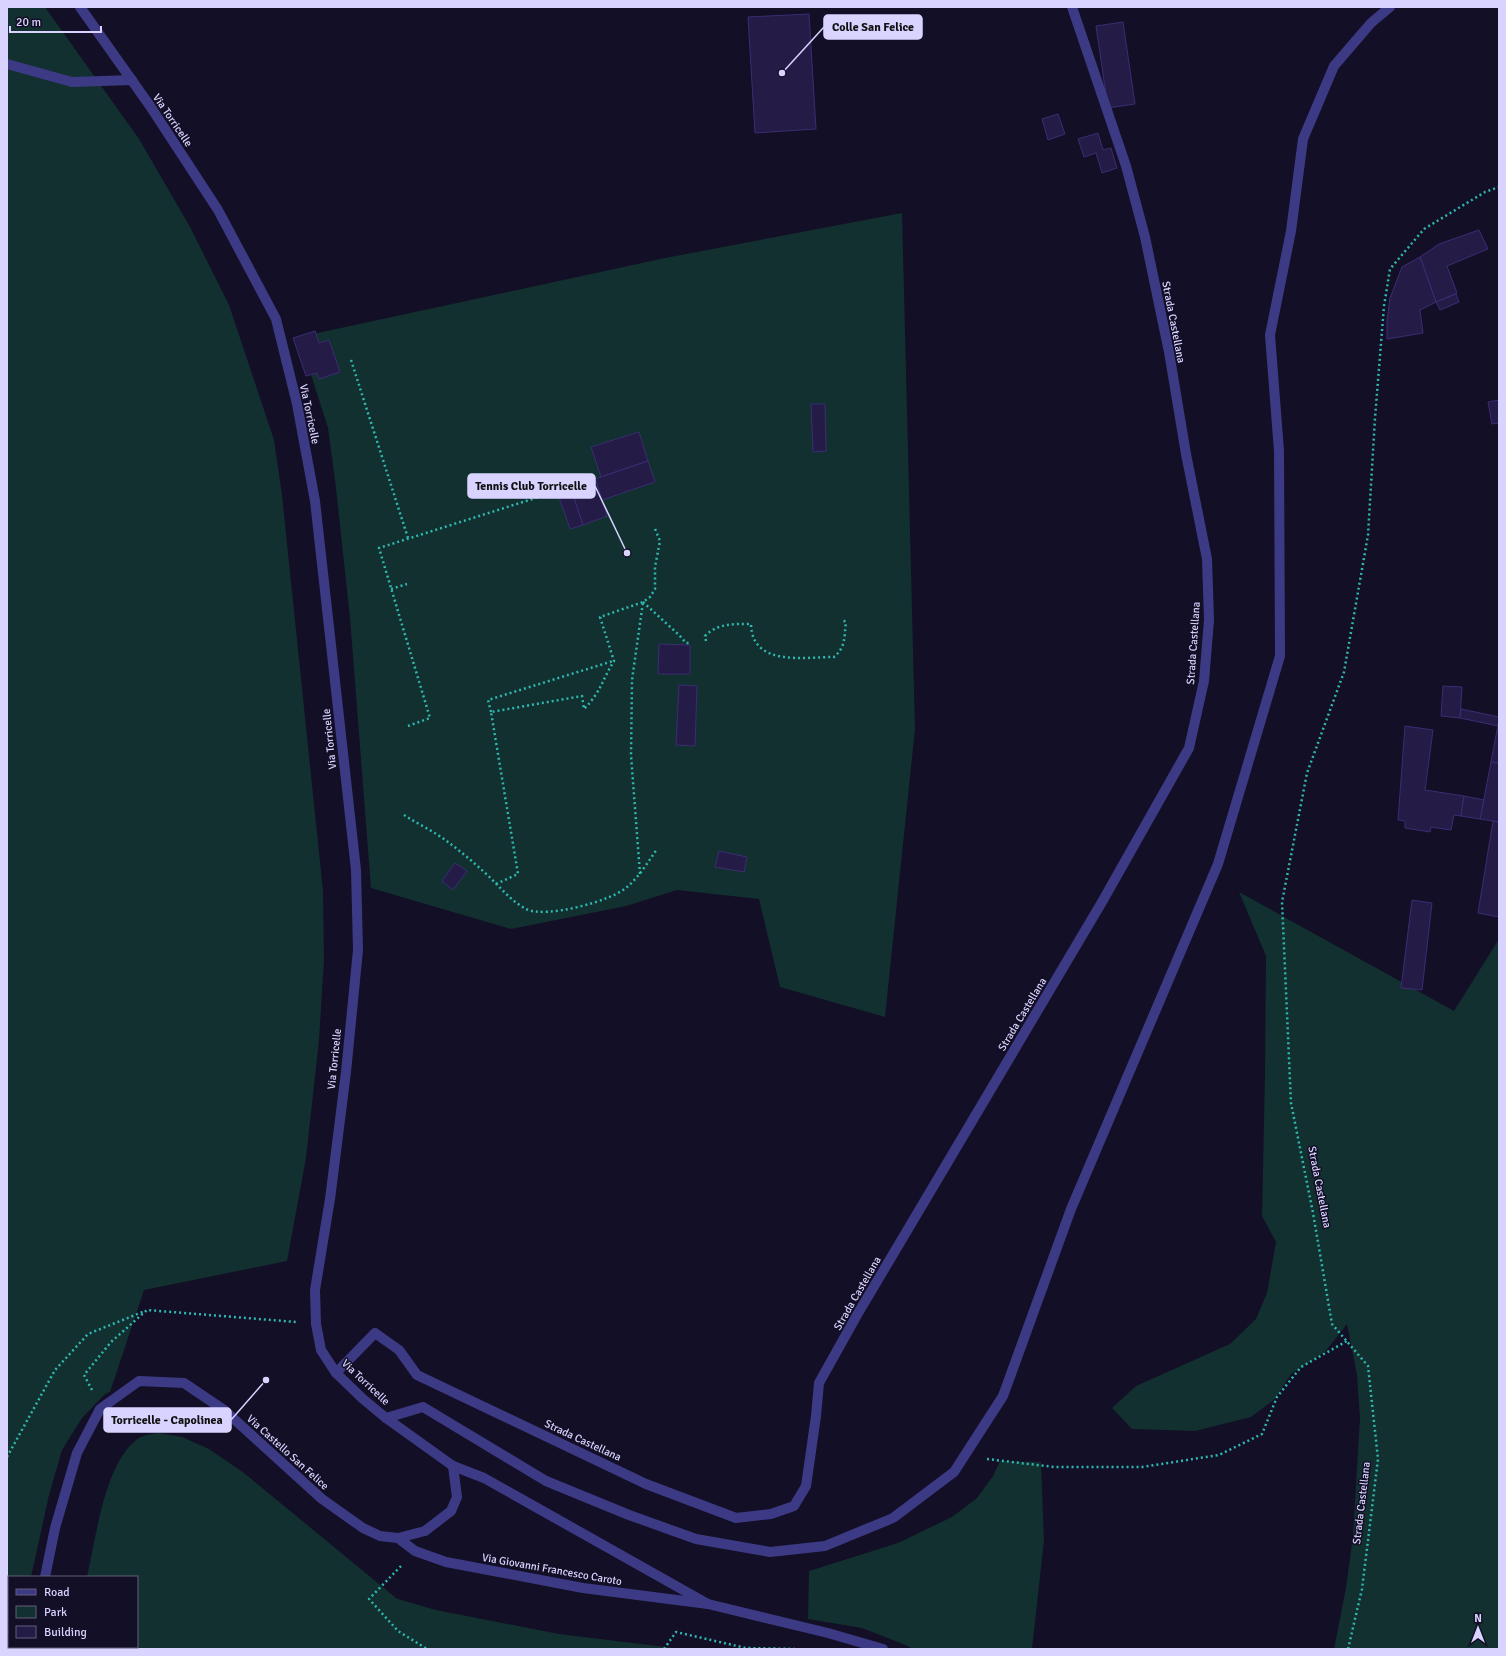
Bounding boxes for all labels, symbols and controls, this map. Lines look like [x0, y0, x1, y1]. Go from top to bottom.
scale bar [10, 8, 101, 34]
text: 20 m [16, 15, 41, 30]
callout: Colle San Felice [824, 15, 922, 39]
text: Colle San Felice [832, 20, 914, 35]
street label: Via Torricelle [150, 91, 195, 149]
street label: Strada Castellana [1159, 280, 1188, 364]
street label: Via Torricelle [297, 383, 322, 445]
callout: Tennis Club Torricelle [468, 474, 595, 498]
text: Tennis Club Torricelle [475, 479, 587, 494]
street label: Strada Castellana [1184, 601, 1203, 685]
street label: Via Torricelle [320, 708, 339, 770]
street label: Strada Castellana [995, 975, 1050, 1053]
street label: Via Torricelle [325, 1028, 344, 1090]
street label: Strada Castellana [1305, 1145, 1334, 1229]
street label: Strada Castellana [831, 1254, 884, 1332]
street label: Via Torricelle [339, 1357, 392, 1408]
callout: Torricelle - Capolinea [104, 1408, 231, 1432]
street label: Via Castello San Felice [244, 1412, 331, 1493]
text: Torricelle - Capolinea [111, 1413, 223, 1428]
street label: Strada Castellana [542, 1417, 624, 1464]
street label: Strada Castellana [1350, 1461, 1373, 1545]
street label: Via Giovanni Francesco Caroto [481, 1551, 623, 1588]
legend [8, 1576, 138, 1648]
text: Road [44, 1585, 70, 1600]
text: Park [44, 1605, 67, 1620]
north arrow [1458, 1608, 1498, 1648]
text: N [1474, 1612, 1482, 1625]
text: Building [44, 1625, 87, 1640]

